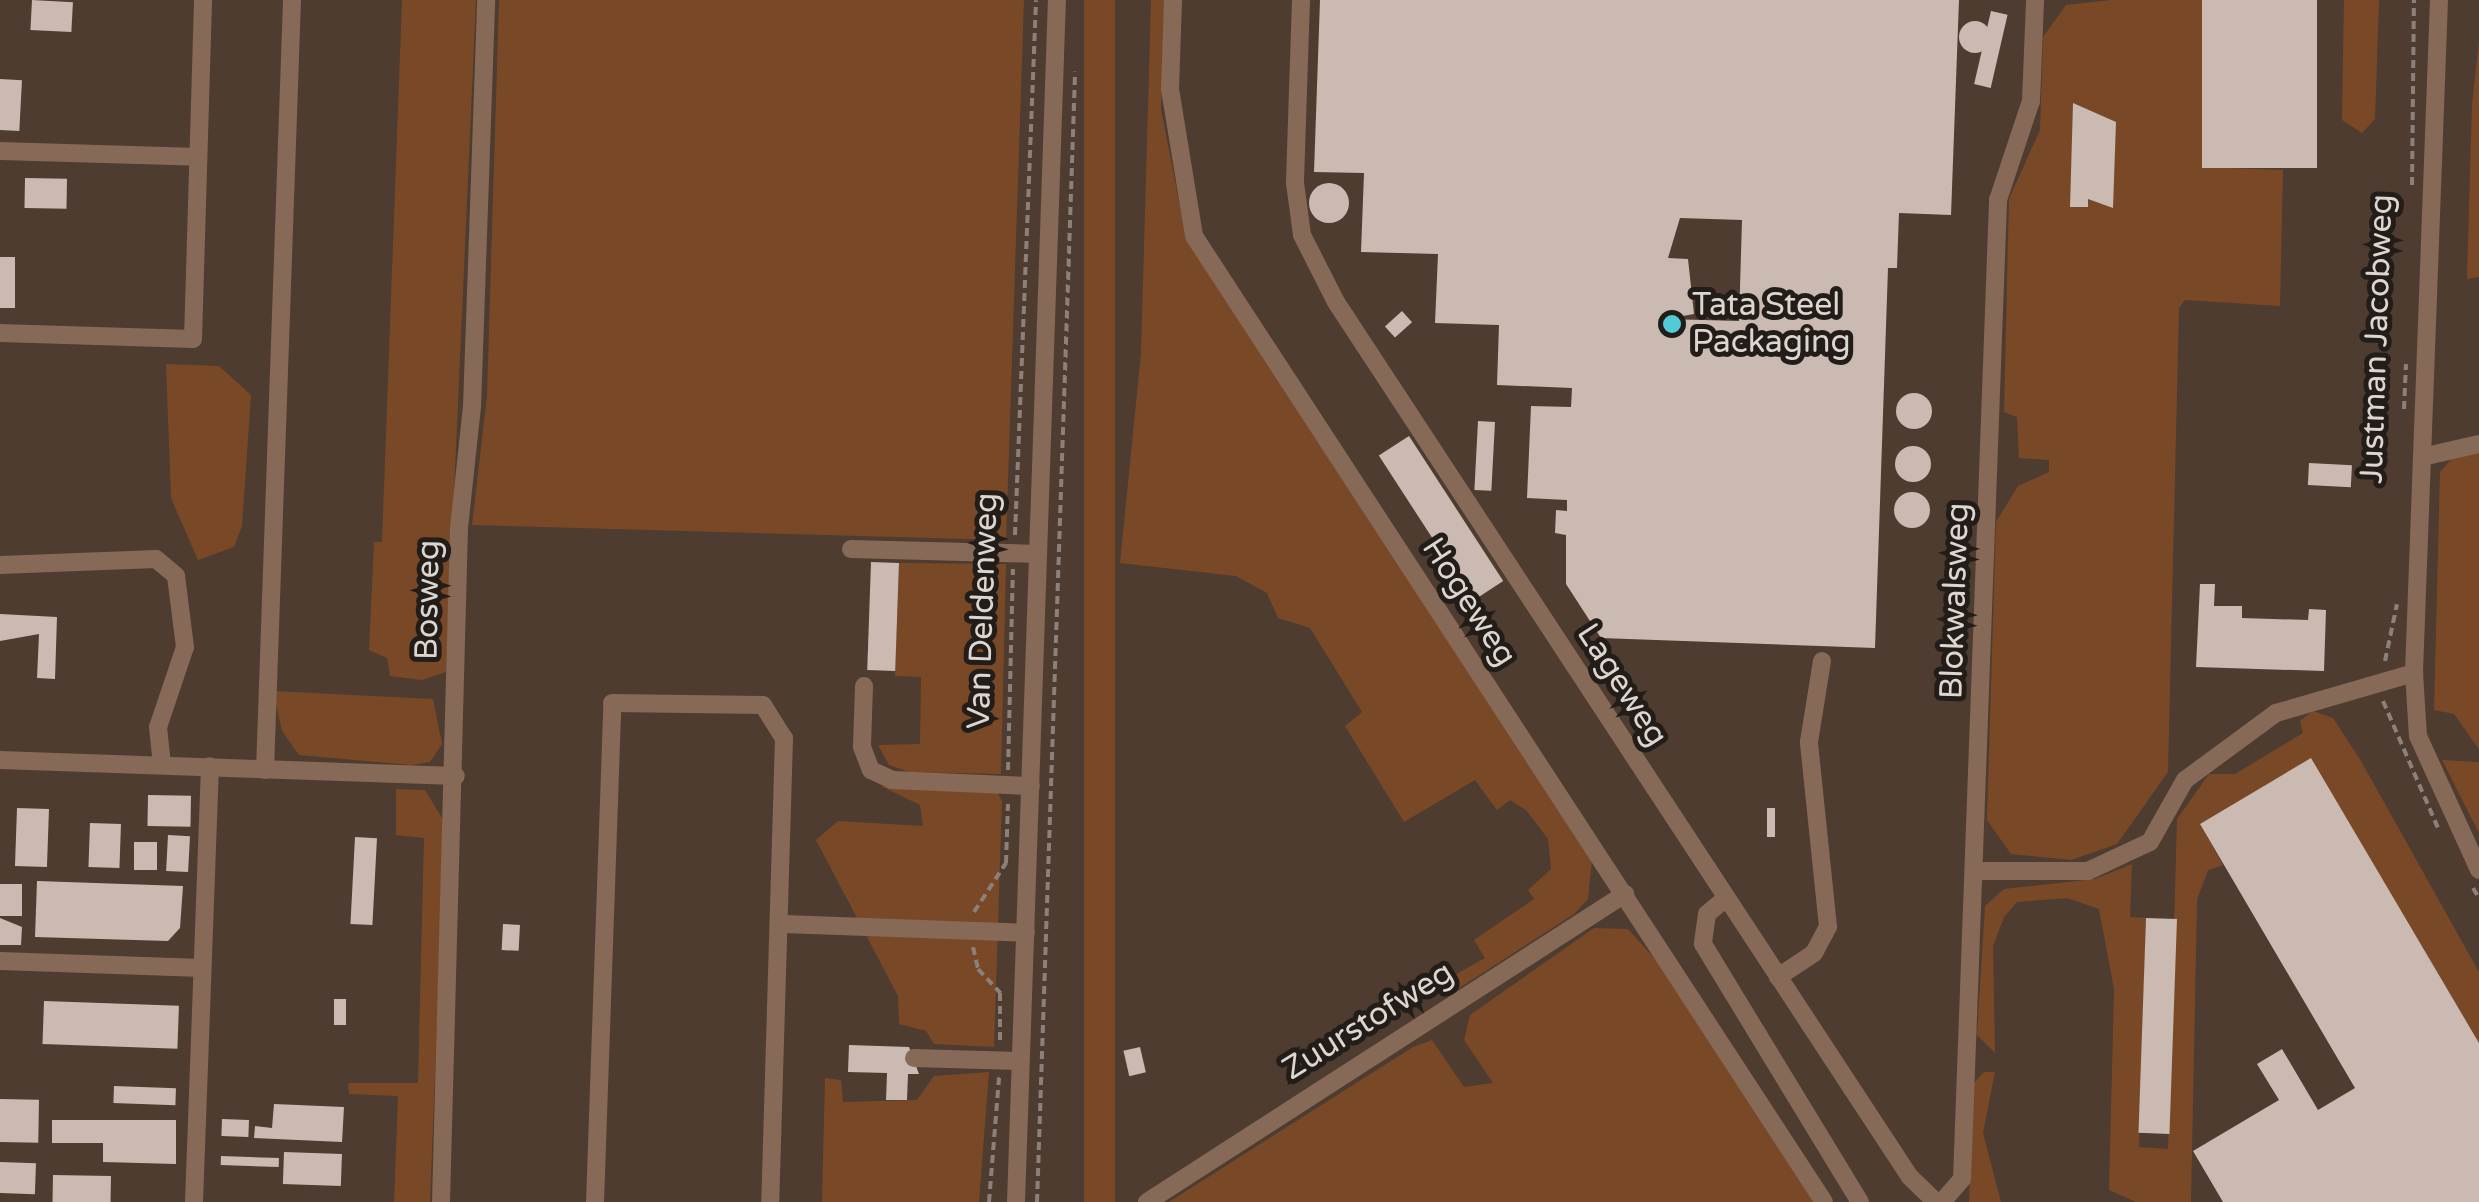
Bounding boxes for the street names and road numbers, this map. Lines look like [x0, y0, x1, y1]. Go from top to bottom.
street label: Justman Jacobweg [2353, 194, 2401, 484]
street label: Van Deldenweg [960, 492, 1006, 730]
street label: Blokwalsweg [1932, 502, 1978, 700]
street label: Hogeweg [1413, 531, 1525, 673]
street label: Bosweg [408, 540, 448, 660]
street label: Lageweg [1568, 617, 1676, 753]
street label: Zuurstofweg [1276, 953, 1460, 1089]

